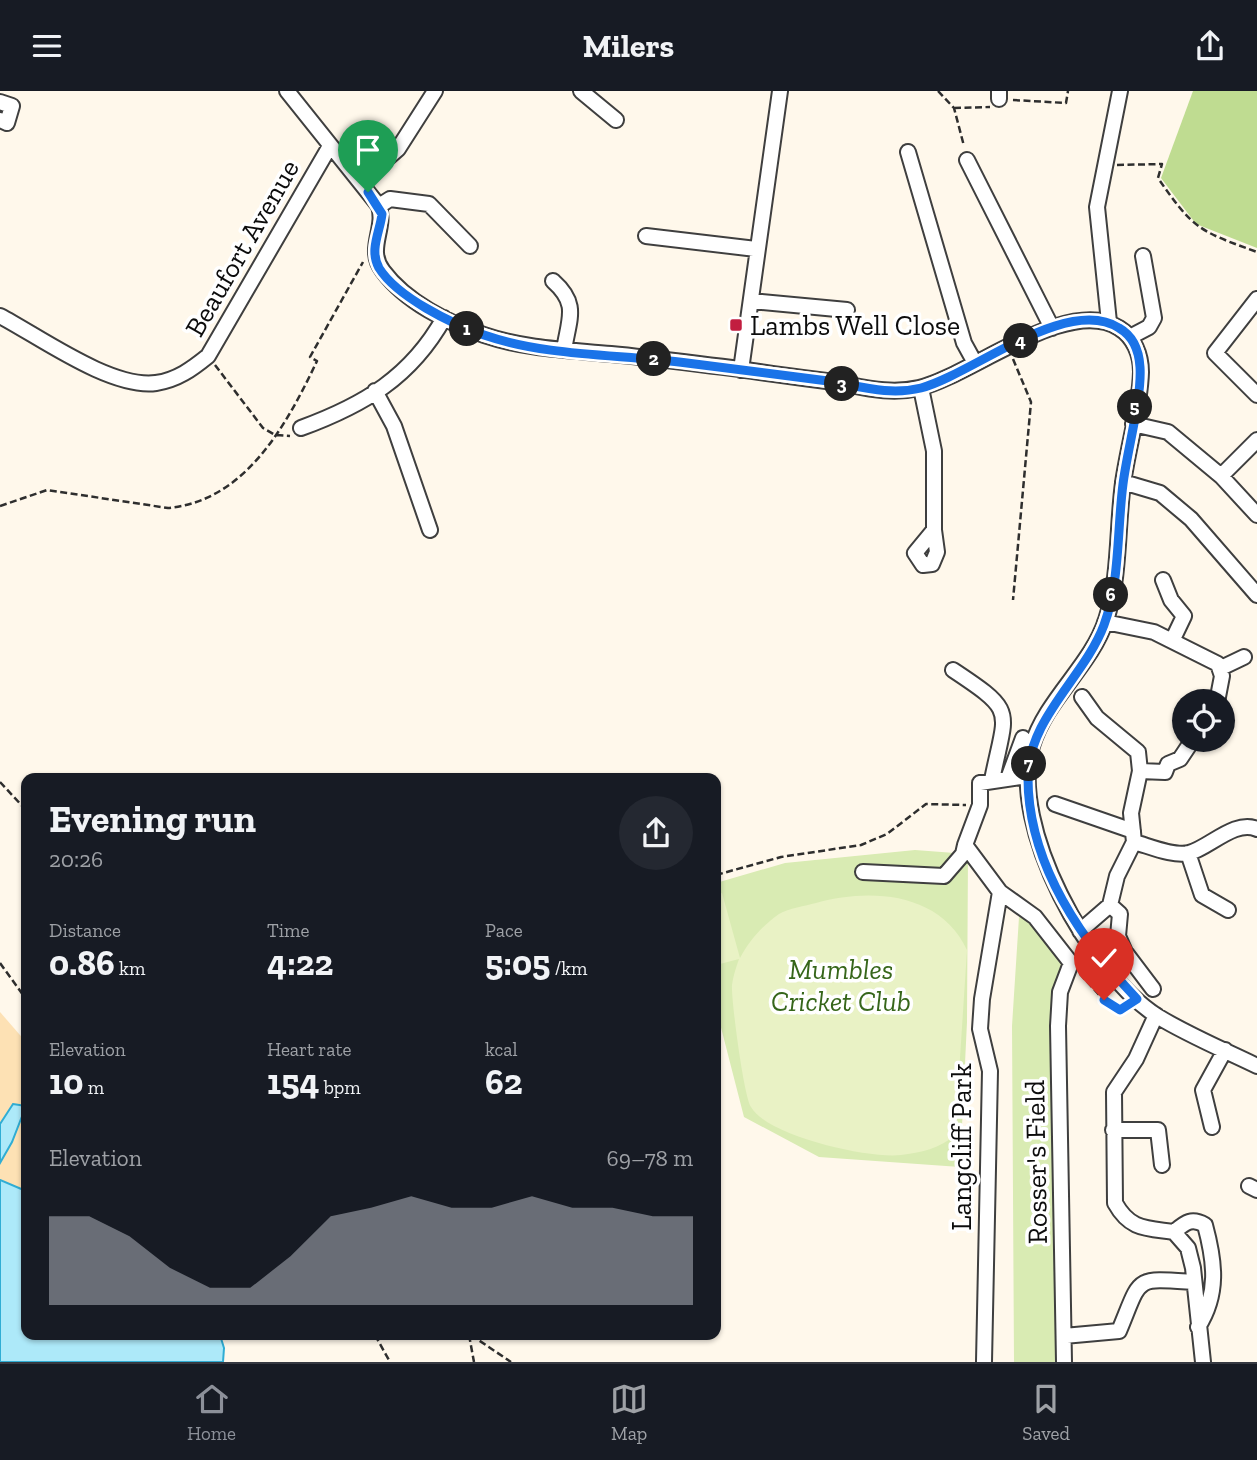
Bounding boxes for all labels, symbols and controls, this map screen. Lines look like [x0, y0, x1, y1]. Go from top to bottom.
icon: menu [28, 27, 66, 65]
text: Milers [583, 27, 674, 65]
icon: share [1191, 27, 1229, 65]
pin [338, 120, 398, 192]
icon: arrive [349, 131, 387, 169]
street label: Beaufort Avenue [178, 154, 306, 342]
place label: Lambs Well Close [750, 309, 960, 342]
pin: 1 [449, 311, 484, 347]
text: 1 [463, 317, 470, 340]
marker: Lambs Well Close [728, 317, 744, 333]
pin: 4 [1004, 323, 1038, 359]
text: 4 [1015, 329, 1026, 352]
pin: 2 [636, 341, 672, 377]
text: 2 [648, 347, 659, 370]
pin: 3 [824, 367, 860, 401]
text: 3 [836, 372, 847, 395]
pin: 5 [1118, 389, 1152, 425]
text: 5 [1130, 395, 1139, 418]
pin: 6 [1094, 577, 1128, 613]
text: 6 [1105, 583, 1116, 606]
map controls [1172, 689, 1235, 752]
button: locate [1172, 689, 1235, 752]
pin: 7 [1012, 747, 1046, 781]
text: 7 [1024, 752, 1033, 775]
text: Evening run [49, 796, 256, 842]
button: share [619, 796, 693, 870]
text: 20:26 [49, 845, 103, 873]
text: Distance [49, 919, 121, 942]
text: Time [267, 919, 309, 942]
text: Pace [485, 919, 523, 942]
pin [1074, 928, 1134, 1000]
icon: check [1085, 939, 1123, 977]
text: 0.86 [49, 942, 115, 984]
text: 4:22 [267, 942, 333, 984]
text: 5:05 [485, 942, 550, 984]
park label: Mumbles Cricket Club [771, 953, 911, 1018]
text: km [115, 957, 145, 980]
text: /km [550, 957, 587, 980]
text: Elevation [49, 1038, 126, 1061]
text: Heart rate [267, 1038, 352, 1061]
text: kcal [485, 1038, 518, 1061]
text: 10 [49, 1061, 83, 1103]
text: 154 [267, 1061, 319, 1103]
text: 62 [485, 1061, 523, 1103]
street label: Langcliff Park [945, 1063, 978, 1231]
text: m [83, 1076, 104, 1099]
text: bpm [319, 1076, 361, 1099]
street label: Rosser's Field [1018, 1080, 1054, 1244]
text: Elevation [49, 1144, 142, 1172]
text: 69–78 m [606, 1144, 693, 1172]
tab: Home [187, 1380, 236, 1445]
tab: Map [610, 1380, 648, 1445]
tab: Saved [1022, 1380, 1070, 1445]

